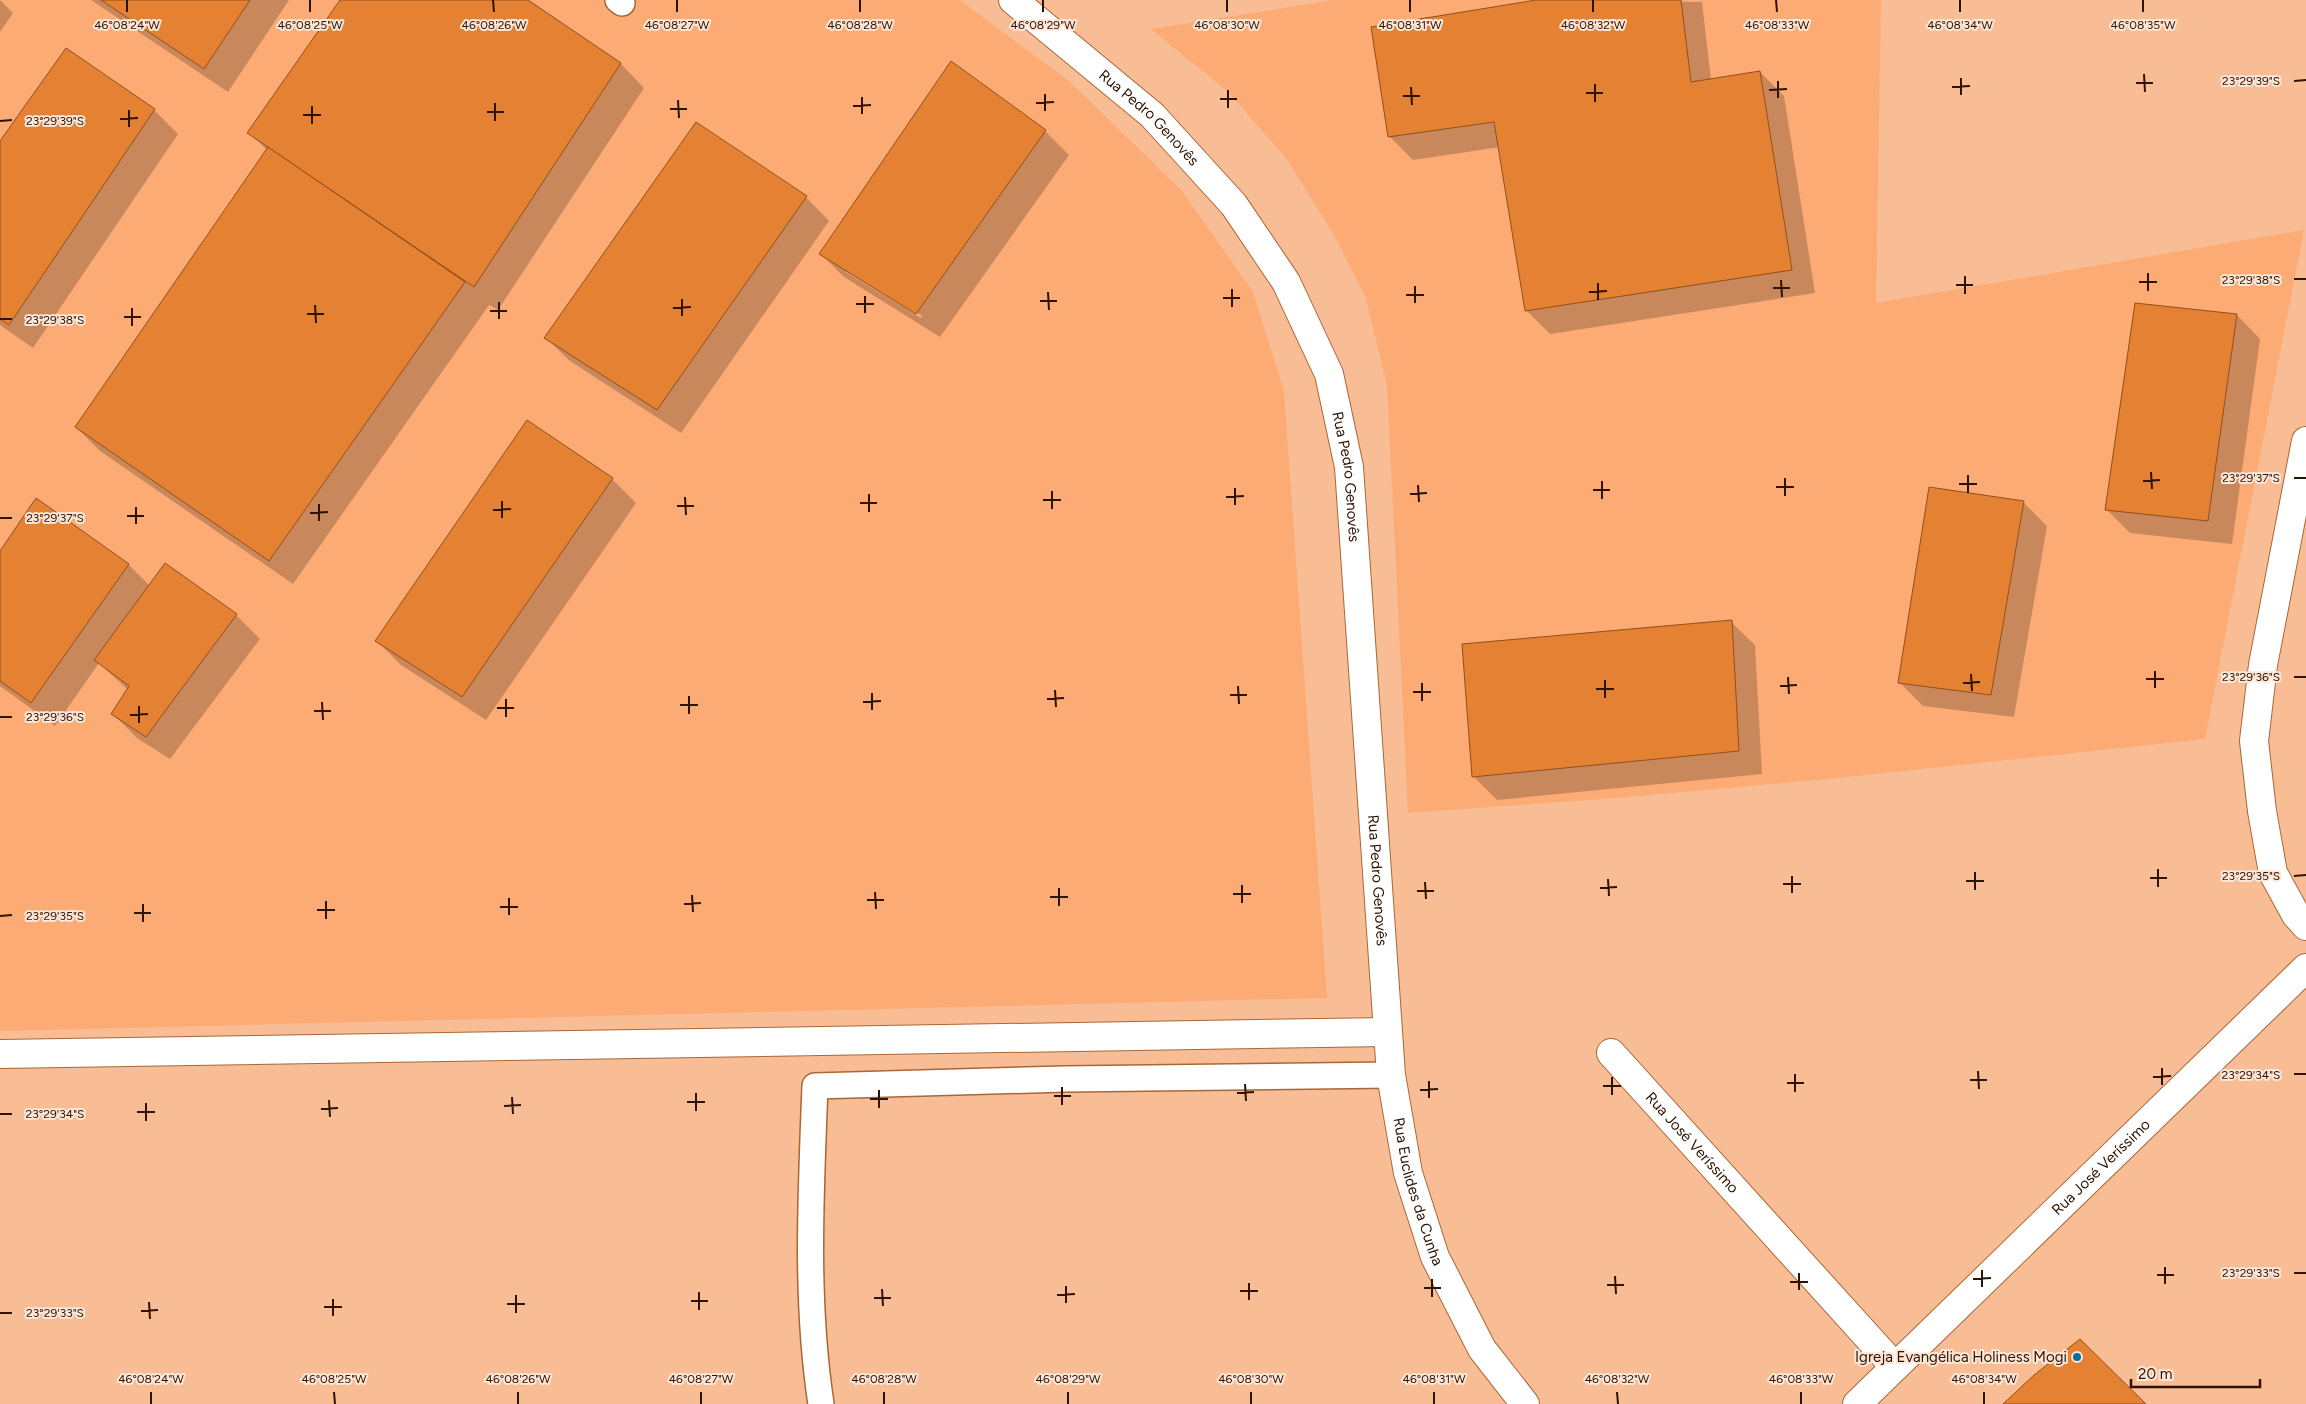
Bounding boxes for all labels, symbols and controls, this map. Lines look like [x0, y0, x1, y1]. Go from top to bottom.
text: 46°08'24"W [94, 18, 160, 32]
text: 46°08'25"W [277, 18, 343, 32]
text: 46°08'26"W [462, 18, 527, 32]
text: 46°08'27"W [645, 18, 710, 32]
text: 46°08'28"W [827, 18, 893, 32]
text: 46°08'29"W [1011, 18, 1076, 32]
text: 46°08'30"W [1194, 18, 1260, 32]
text: 46°08'31"W [1379, 18, 1442, 32]
text: 46°08'32"W [1561, 18, 1626, 32]
text: 46°08'33"W [1745, 18, 1810, 32]
text: 46°08'34"W [1927, 18, 1993, 32]
text: 46°08'35"W [2111, 18, 2176, 32]
street label: Rua Pedro Genovês [1095, 66, 1203, 169]
text: 23°29'39"S [2222, 74, 2280, 88]
text: 23°29'39"S [26, 114, 84, 128]
text: 23°29'38"S [2222, 273, 2280, 287]
text: 23°29'38"S [26, 313, 84, 327]
street label: Rua Pedro Genovês [1328, 410, 1363, 542]
text: 23°29'37"S [2222, 471, 2280, 485]
text: 23°29'37"S [26, 511, 84, 525]
text: 23°29'36"S [2222, 670, 2280, 684]
text: 23°29'36"S [26, 710, 84, 724]
street label: Rua Pedro Genovês [1364, 814, 1391, 947]
text: 23°29'35"S [2222, 869, 2280, 883]
text: 23°29'35"S [26, 909, 84, 923]
text: 23°29'34"S [2222, 1068, 2280, 1082]
street label: Rua José Veríssimo [1642, 1088, 1743, 1197]
text: 23°29'34"S [26, 1107, 84, 1121]
street label: Rua José Veríssimo [2048, 1115, 2154, 1219]
street label: Rua Euclides da Cunha [1390, 1116, 1447, 1269]
text: 23°29'33"S [2222, 1266, 2280, 1280]
text: 23°29'33"S [26, 1306, 84, 1320]
place label: Igreja Evangélica Holiness Mogi [1855, 1348, 2067, 1366]
marker: Igreja Evangélica Holiness Mogi [2071, 1351, 2083, 1363]
scale bar [2131, 1356, 2260, 1388]
text: 20 m [2138, 1365, 2172, 1383]
text: 46°08'24"W [118, 1372, 184, 1386]
text: 46°08'25"W [301, 1372, 367, 1386]
text: 46°08'26"W [486, 1372, 551, 1386]
text: 46°08'27"W [669, 1372, 734, 1386]
text: 46°08'28"W [851, 1372, 917, 1386]
text: 46°08'29"W [1036, 1372, 1101, 1386]
text: 46°08'30"W [1218, 1372, 1284, 1386]
text: 46°08'31"W [1403, 1372, 1466, 1386]
text: 46°08'32"W [1585, 1372, 1650, 1386]
text: 46°08'33"W [1769, 1372, 1834, 1386]
text: 46°08'34"W [1951, 1372, 2017, 1386]

